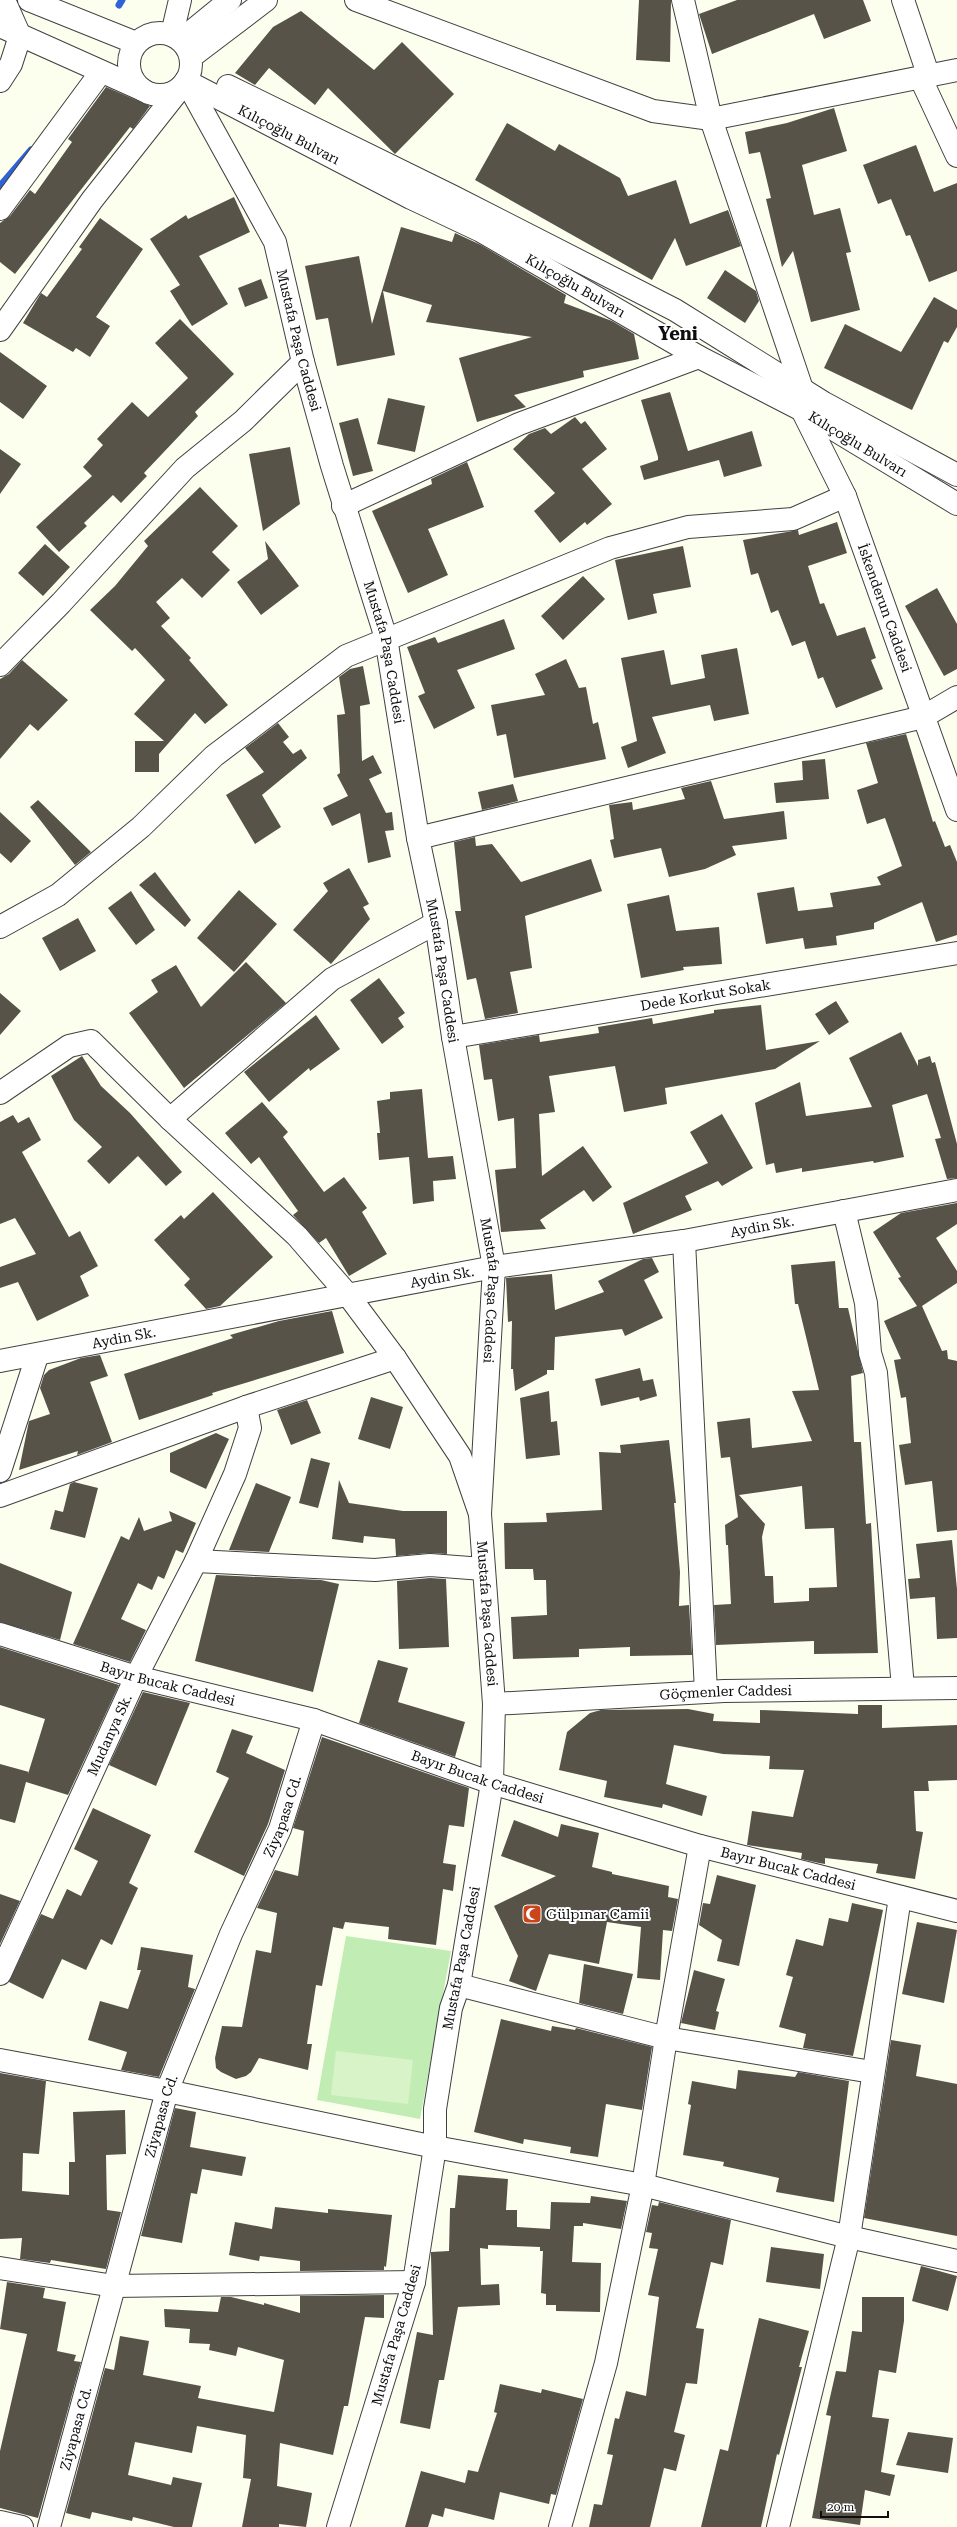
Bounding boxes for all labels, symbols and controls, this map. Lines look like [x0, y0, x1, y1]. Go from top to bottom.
street label: Kılıçoğlu Bulvarı [235, 101, 343, 168]
street label: Kılıçoğlu Bulvarı [523, 251, 628, 321]
street label: Mustafa Paşa Caddesi [274, 267, 325, 414]
district label: Yeni [658, 323, 698, 344]
street label: Kılıçoğlu Bulvarı [806, 408, 911, 480]
street label: İskenderun Caddesi [855, 541, 915, 675]
street label: Mustafa Paşa Caddesi [361, 579, 408, 725]
street label: Mustafa Paşa Caddesi [423, 897, 462, 1045]
street label: Dede Korkut Sokak [639, 976, 772, 1014]
street label: Aydin Sk. [729, 1213, 795, 1240]
street label: Mustafa Paşa Caddesi [477, 1217, 502, 1364]
street label: Aydin Sk. [409, 1263, 475, 1291]
street label: Aydin Sk. [91, 1324, 157, 1351]
street label: Mustafa Paşa Caddesi [474, 1540, 501, 1688]
street label: Bayır Bucak Caddesi [98, 1658, 237, 1709]
street label: Göçmenler Caddesi [659, 1682, 793, 1703]
street label: Mudanya Sk. [84, 1692, 135, 1778]
street label: Bayır Bucak Caddesi [409, 1747, 546, 1806]
street label: Ziyapasa Cd. [260, 1773, 304, 1860]
street label: Bayır Bucak Caddesi [719, 1844, 858, 1893]
street label: Mustafa Paşa Caddesi [439, 1884, 483, 2031]
mosque icon: Gülpınar Camii [521, 1903, 543, 1925]
place label: Gülpınar Camii [546, 1906, 650, 1922]
street label: Ziyapasa Cd. [141, 2072, 181, 2159]
street label: Mustafa Paşa Caddesi [368, 2262, 424, 2407]
street label: Ziyapasa Cd. [57, 2385, 95, 2472]
scale bar [821, 2493, 888, 2519]
text: 20 m [827, 2500, 854, 2514]

